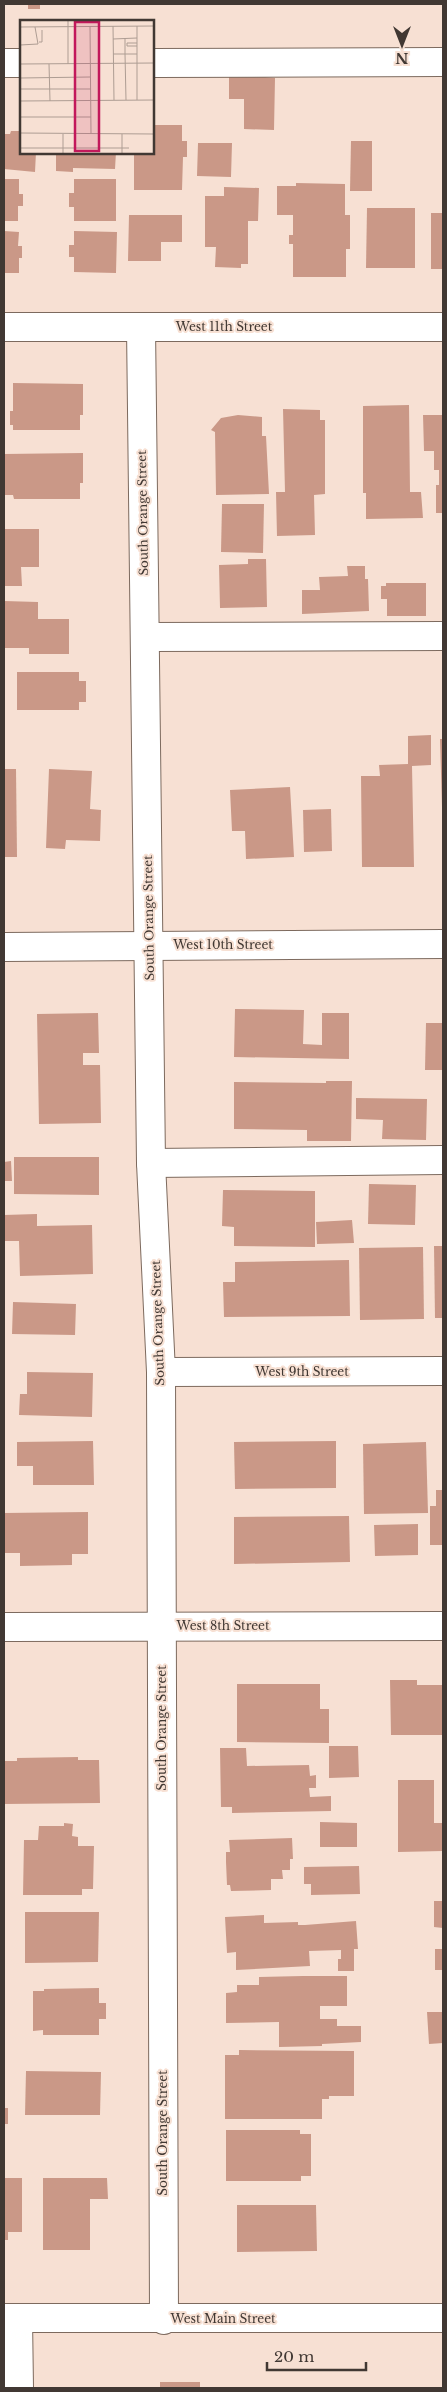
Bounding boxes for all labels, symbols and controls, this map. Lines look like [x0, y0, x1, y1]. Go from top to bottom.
inset map [20, 20, 154, 154]
north arrow [377, 20, 427, 70]
text: N [395, 49, 409, 67]
street label: West 11th Street [175, 319, 273, 334]
street label: South Orange Street [134, 450, 151, 576]
street label: South Orange Street [140, 855, 157, 981]
street label: West 10th Street [172, 937, 273, 952]
street label: South Orange Street [148, 1260, 167, 1386]
street label: West 9th Street [254, 1364, 349, 1379]
street label: West 8th Street [175, 1618, 270, 1633]
street label: South Orange Street [154, 1665, 169, 1791]
street label: South Orange Street [155, 2070, 170, 2196]
street label: West Main Street [169, 2311, 276, 2326]
scale bar [267, 2340, 366, 2372]
text: 20 m [274, 2347, 314, 2366]

